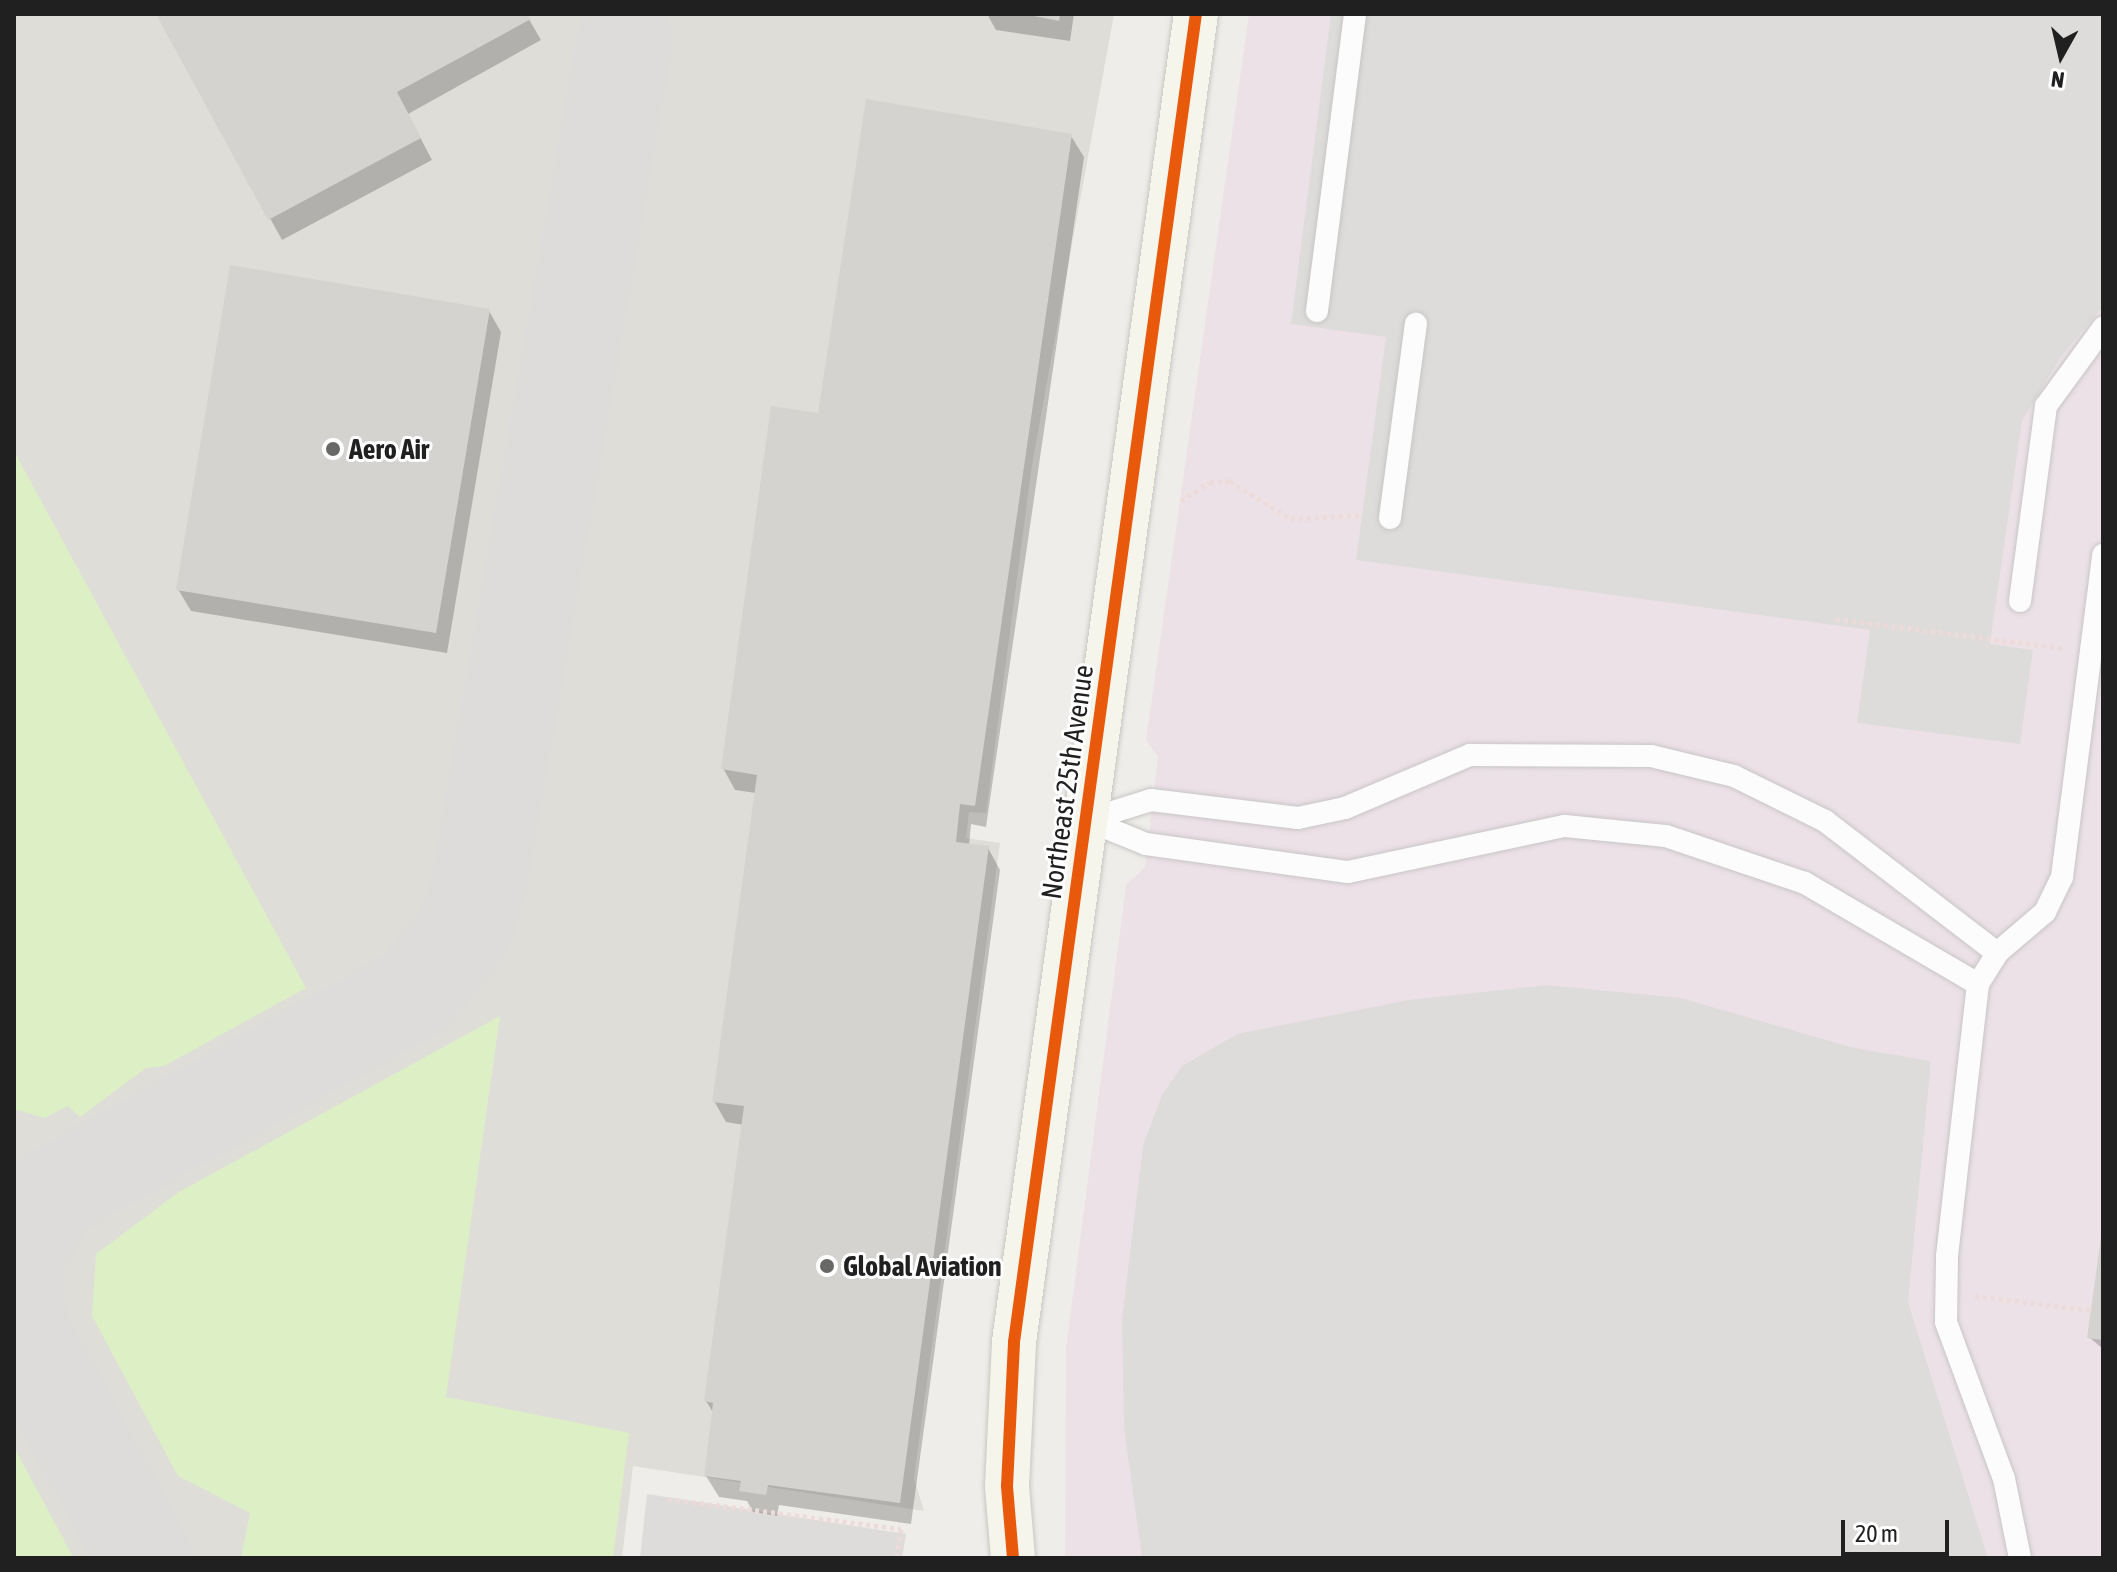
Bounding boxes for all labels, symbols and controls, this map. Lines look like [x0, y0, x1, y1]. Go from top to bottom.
north arrow [2021, 16, 2101, 96]
text: N [2049, 66, 2066, 94]
place label: Aero Air [349, 432, 429, 466]
marker: Aero Air [324, 440, 342, 458]
street label: Northeast 25th Avenue [1034, 663, 1100, 901]
place label: Global Aviation [843, 1249, 1002, 1283]
marker: Global Aviation [818, 1257, 836, 1275]
scale bar [1845, 1504, 1953, 1554]
text: 20 m [1855, 1520, 1898, 1547]

